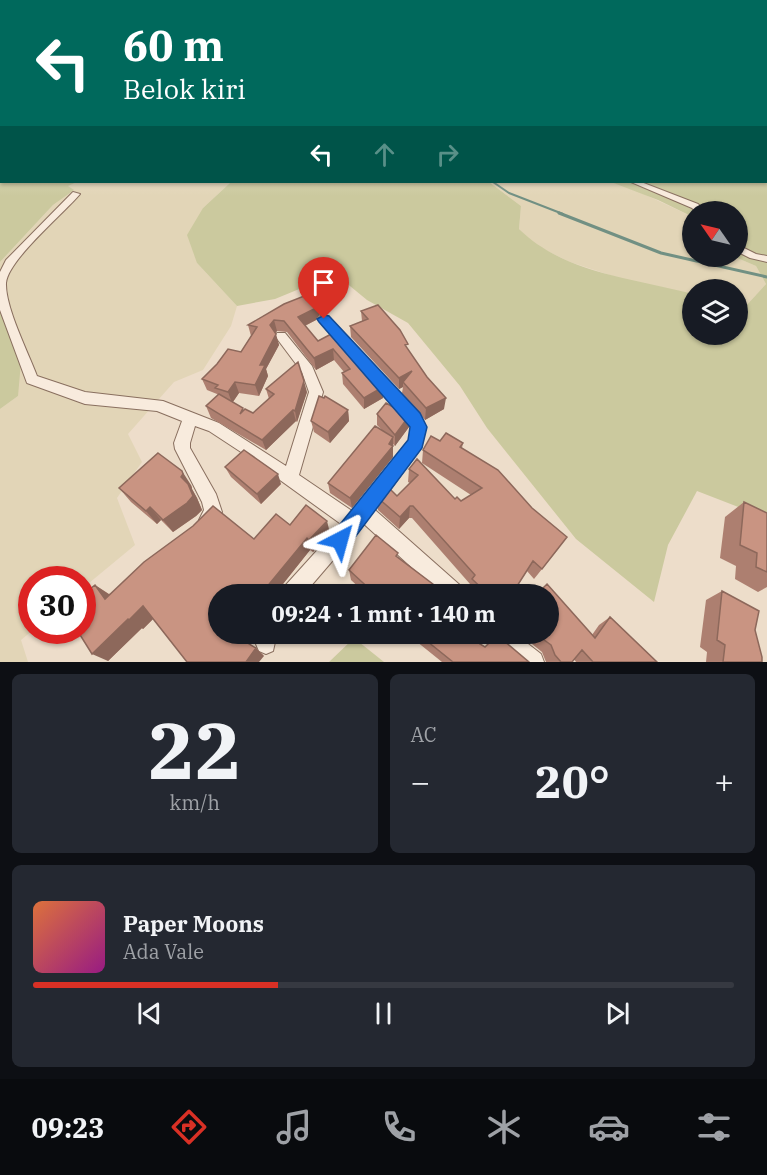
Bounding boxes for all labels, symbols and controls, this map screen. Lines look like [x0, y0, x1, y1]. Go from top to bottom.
text: 60 m [123, 18, 224, 73]
icon: left [24, 24, 102, 102]
text: Belok kiri [123, 71, 246, 106]
icon: left [305, 138, 338, 171]
icon: ahead [368, 138, 401, 171]
icon: right [431, 138, 464, 171]
north arrow [682, 201, 748, 267]
map controls [682, 201, 748, 345]
pin [298, 257, 349, 319]
icon: arrive [307, 266, 340, 299]
button: layers [682, 279, 748, 345]
position arrow [308, 508, 372, 572]
speed limit sign: 30 [18, 566, 96, 644]
text: 09:24 · 1 mnt · 140 m [271, 599, 496, 628]
text: 22 [148, 699, 242, 800]
text: AC [411, 721, 437, 748]
text: 20° [535, 752, 610, 810]
text: − [411, 760, 430, 803]
text: + [714, 760, 734, 803]
text: km/h [169, 789, 220, 816]
text: Paper Moons [123, 909, 264, 938]
text: Ada Vale [123, 938, 204, 965]
icon: previous [133, 997, 166, 1030]
icon: pause [367, 997, 400, 1030]
icon: next [601, 997, 634, 1030]
icon: directions [168, 1106, 210, 1148]
icon: music [273, 1106, 315, 1148]
icon: phone [378, 1106, 420, 1148]
icon: climate [483, 1106, 525, 1148]
icon: car [588, 1106, 630, 1148]
icon: filters [693, 1106, 735, 1148]
text: 09:23 [32, 1110, 105, 1145]

